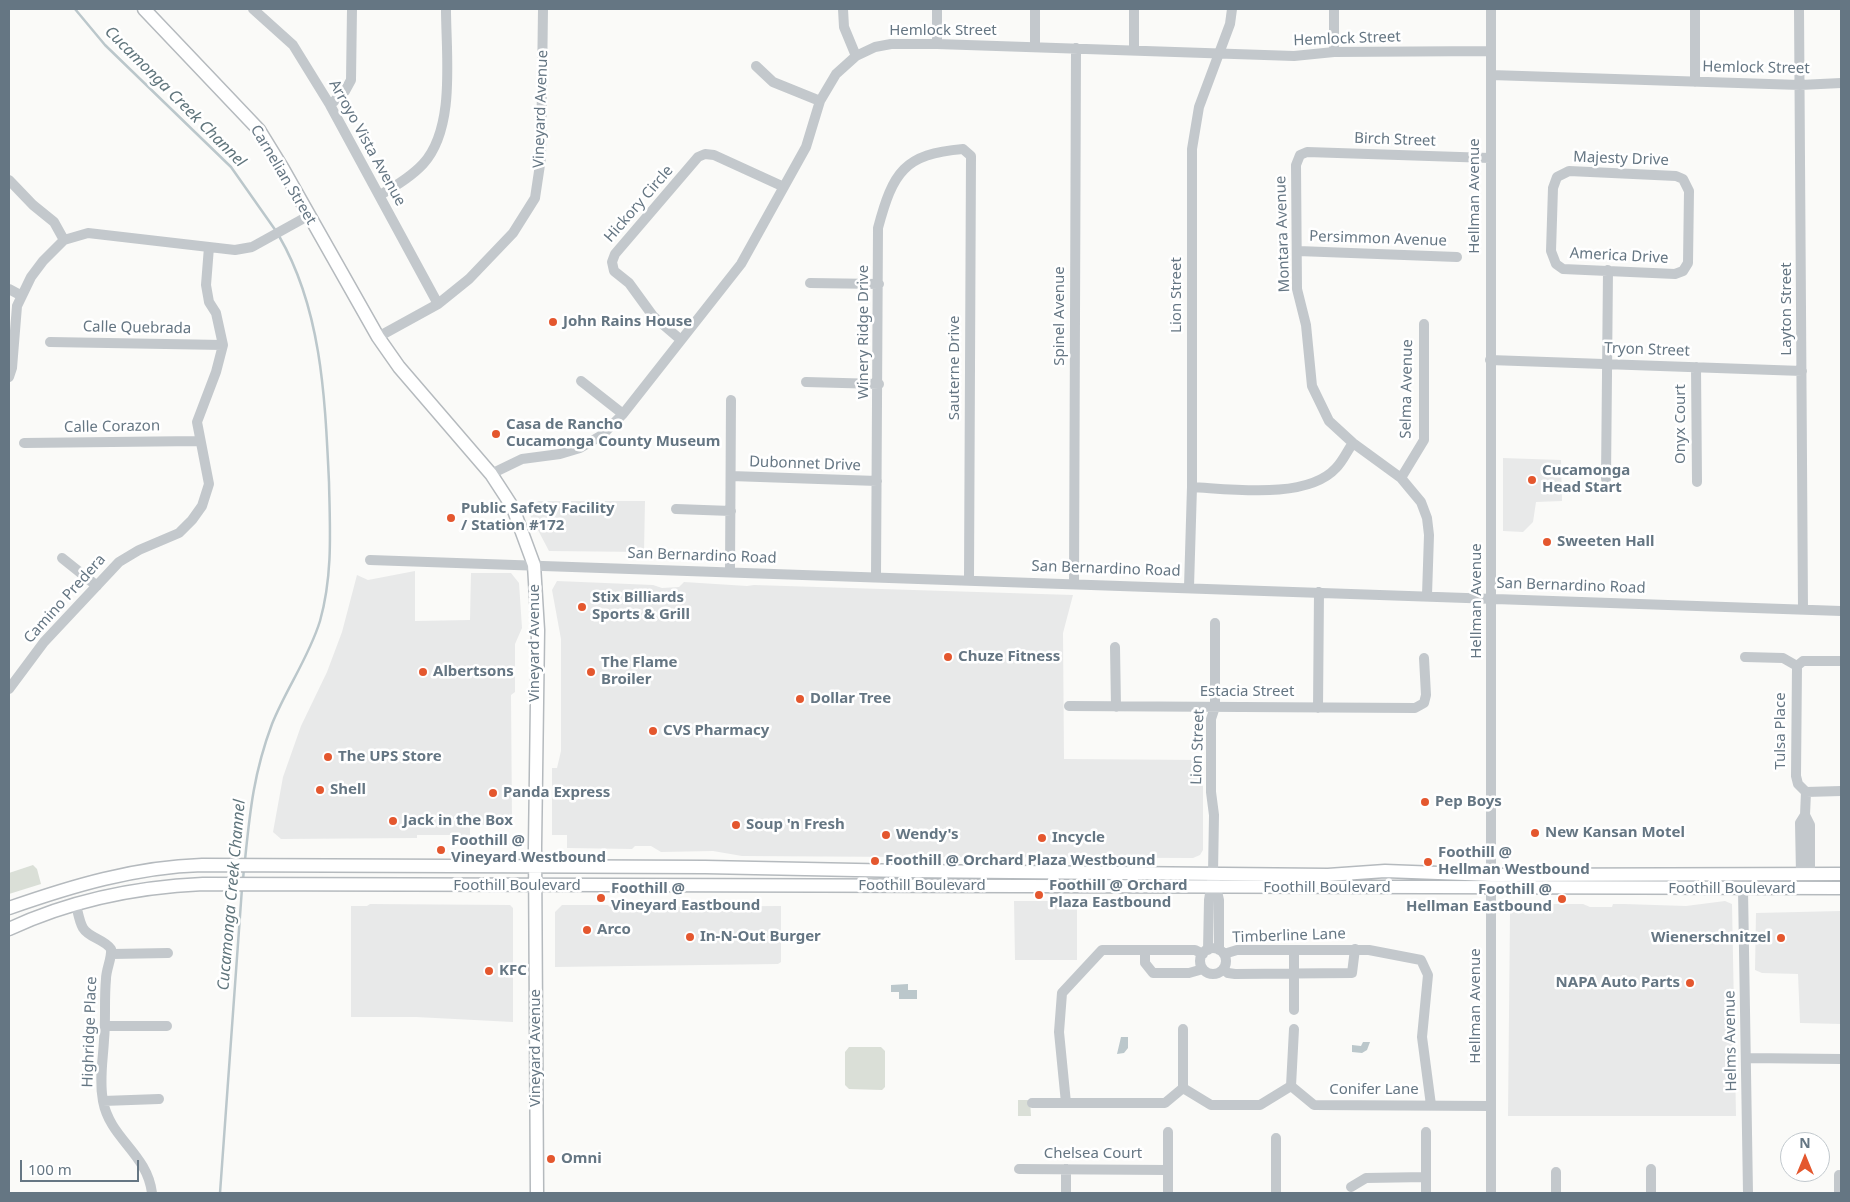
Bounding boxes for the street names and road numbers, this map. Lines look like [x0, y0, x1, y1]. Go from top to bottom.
street label: Hemlock Street [889, 22, 997, 40]
street label: Hemlock Street [1293, 28, 1401, 50]
street label: Vineyard Avenue [530, 50, 552, 168]
street label: Hemlock Street [1702, 58, 1810, 78]
street label: Arroyo Vista Avenue [325, 77, 409, 209]
street label: Carnelian Street [246, 122, 320, 228]
street label: Birch Street [1354, 130, 1436, 150]
street label: Hellman Avenue [1466, 138, 1484, 254]
street label: Majesty Drive [1573, 148, 1669, 170]
street label: Hickory Circle [601, 162, 677, 246]
street label: Montara Avenue [1272, 175, 1294, 293]
street label: Persimmon Avenue [1309, 228, 1447, 250]
street label: America Drive [1569, 244, 1669, 268]
street label: Lion Street [1168, 257, 1186, 333]
street label: Layton Street [1778, 262, 1796, 356]
street label: Winery Ridge Drive [855, 265, 873, 399]
street label: Spinel Avenue [1051, 266, 1069, 366]
street label: Sauterne Drive [946, 316, 964, 420]
street label: Calle Quebrada [83, 318, 191, 338]
street label: Selma Avenue [1397, 339, 1417, 439]
street label: Tryon Street [1604, 340, 1690, 360]
street label: Onyx Court [1672, 384, 1690, 464]
street label: Calle Corazon [64, 417, 160, 437]
street label: Dubonnet Drive [749, 453, 861, 475]
street label: Hellman Avenue [1468, 543, 1486, 659]
street label: San Bernardino Road [627, 544, 777, 568]
street label: Camino Predera [20, 551, 110, 647]
street label: San Bernardino Road [1031, 557, 1181, 581]
street label: San Bernardino Road [1496, 574, 1646, 598]
street label: Vineyard Avenue [526, 584, 544, 702]
street label: Estacia Street [1200, 683, 1294, 701]
street label: Tulsa Place [1772, 692, 1790, 770]
street label: Lion Street [1188, 709, 1208, 785]
street label: Foothill Boulevard [453, 877, 581, 895]
street label: Foothill Boulevard [858, 877, 986, 895]
street label: Foothill Boulevard [1263, 879, 1391, 897]
street label: Foothill Boulevard [1668, 880, 1796, 898]
street label: Timberline Lane [1232, 925, 1346, 947]
street label: Hellman Avenue [1467, 948, 1485, 1064]
street label: Highridge Place [79, 976, 101, 1088]
street label: Vineyard Avenue [527, 989, 545, 1107]
street label: Helms Avenue [1721, 990, 1741, 1092]
street label: Conifer Lane [1329, 1081, 1419, 1099]
street label: Chelsea Court [1044, 1145, 1142, 1163]

